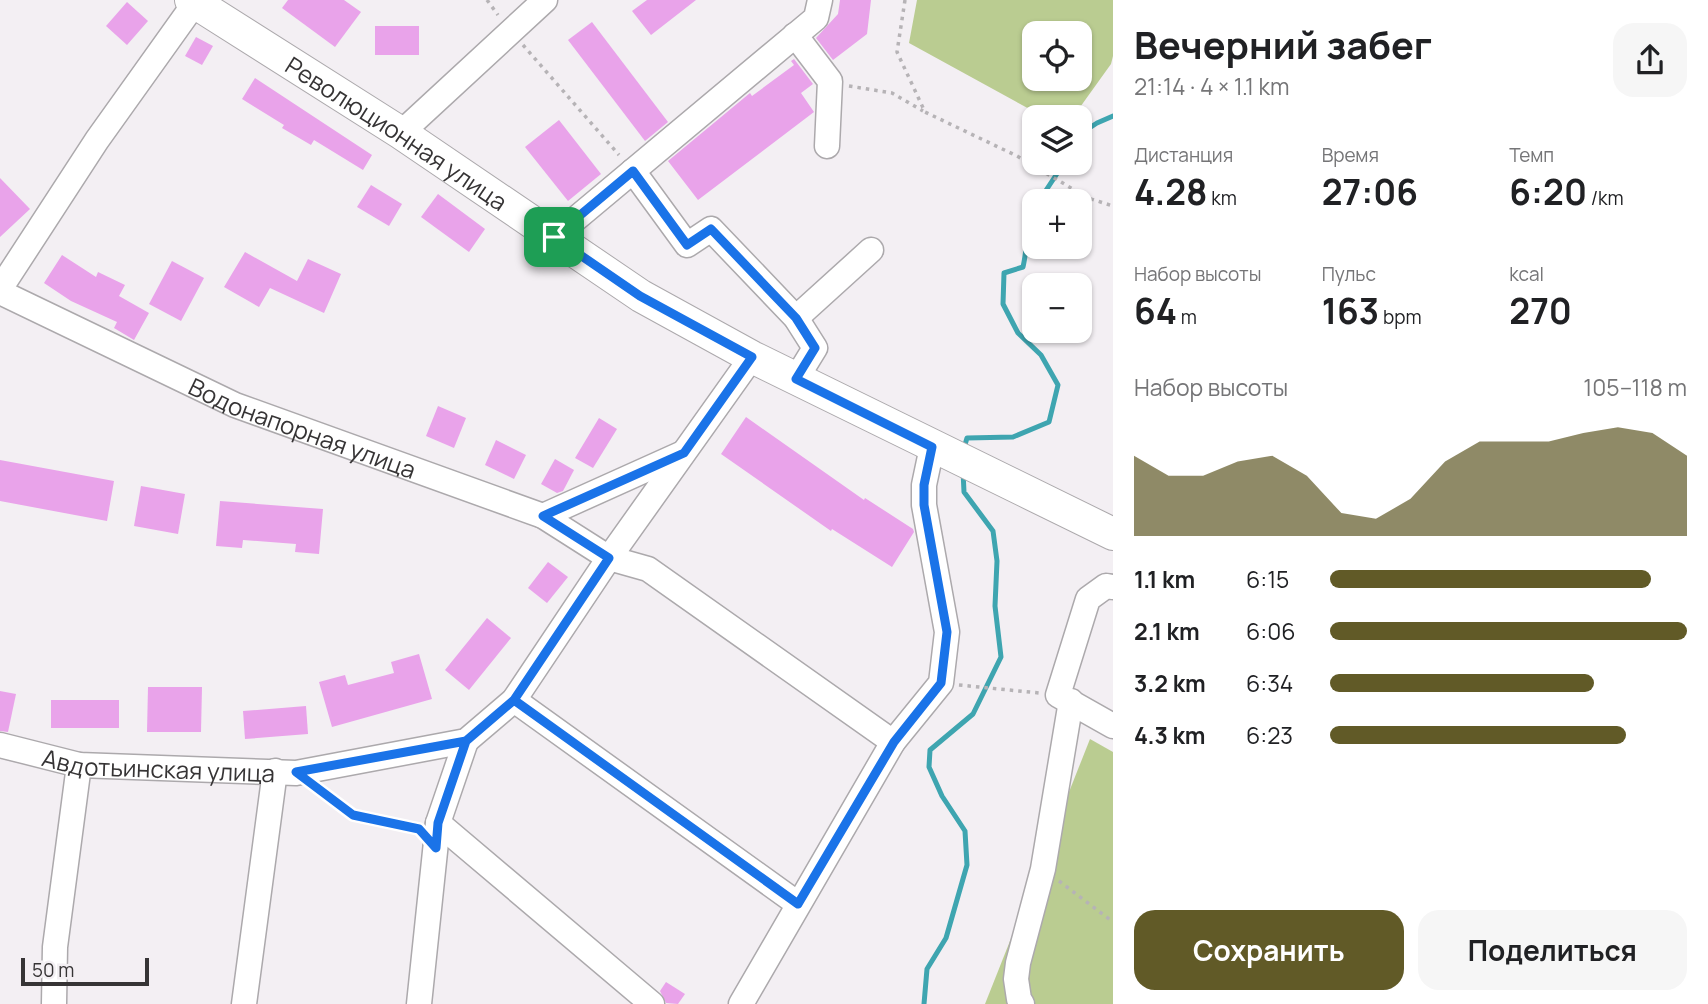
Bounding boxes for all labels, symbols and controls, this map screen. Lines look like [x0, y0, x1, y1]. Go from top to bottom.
text: Вечерний забег [1134, 18, 1432, 70]
map controls [1022, 21, 1092, 343]
button: locate [1022, 21, 1092, 91]
button: share [1613, 23, 1687, 97]
street label: Революционная улица [280, 48, 514, 217]
text: 21:14 · 4 × 1.1 km [1134, 70, 1289, 102]
button: layers [1022, 105, 1092, 175]
text: Дистанция [1134, 142, 1233, 168]
text: Время [1322, 142, 1379, 168]
text: Темп [1509, 142, 1554, 168]
text: 4.28 [1134, 168, 1208, 216]
text: 27:06 [1322, 168, 1418, 216]
text: 6:20 [1509, 168, 1587, 216]
text: km [1208, 185, 1237, 211]
text: /km [1587, 185, 1624, 211]
button: + [1022, 189, 1092, 259]
pin [524, 207, 584, 267]
icon: arrive [535, 218, 573, 256]
text: Набор высоты [1134, 261, 1261, 287]
text: Пульс [1322, 261, 1376, 287]
text: kcal [1509, 261, 1544, 287]
button: − [1022, 273, 1092, 343]
text: 64 [1134, 287, 1177, 335]
text: 163 [1322, 287, 1379, 335]
text: 270 [1509, 287, 1572, 335]
text: m [1177, 304, 1197, 330]
text: bpm [1379, 304, 1422, 330]
street label: Водонапорная улица [184, 369, 421, 485]
text: Набор высоты [1134, 371, 1288, 403]
text: 105–118 m [1583, 371, 1687, 403]
text: 1.1 km [1134, 563, 1195, 595]
text: 6:15 [1246, 563, 1289, 595]
text: 2.1 km [1134, 615, 1200, 647]
text: 6:06 [1246, 615, 1295, 647]
text: 3.2 km [1134, 667, 1206, 699]
text: 6:34 [1246, 667, 1293, 699]
text: 4.3 km [1134, 719, 1206, 751]
text: 6:23 [1246, 719, 1293, 751]
street label: Авдотьинская улица [39, 740, 276, 789]
button: Сохранить [1134, 910, 1404, 990]
button: Поделиться [1418, 910, 1687, 990]
scale bar [21, 955, 149, 987]
text: 50 m [32, 957, 74, 983]

